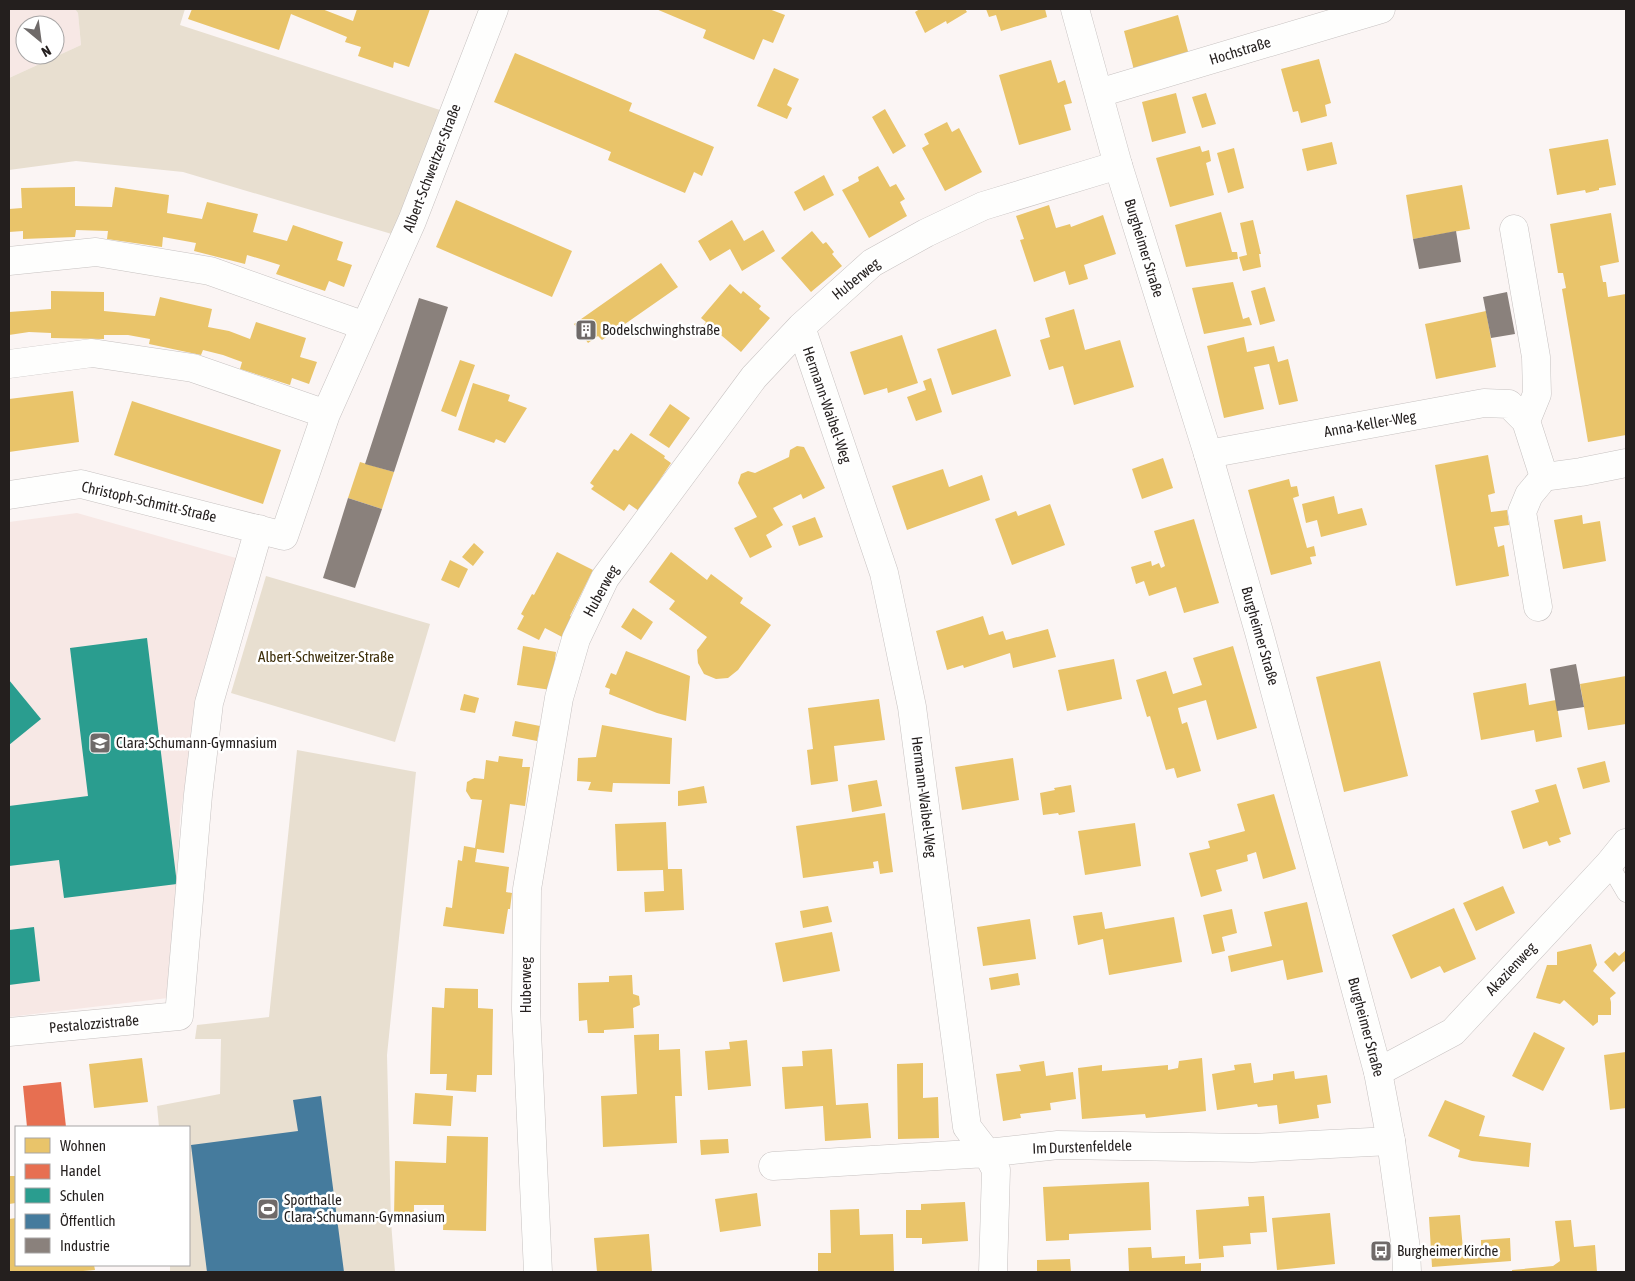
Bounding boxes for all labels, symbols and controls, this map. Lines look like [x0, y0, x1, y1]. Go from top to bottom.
north arrow [15, 15, 65, 65]
street label: Hochstraße [1207, 33, 1273, 68]
text: N [39, 42, 54, 60]
street label: Albert-Schweitzer-Straße [399, 101, 464, 234]
street label: Burgheimer Straße [1121, 197, 1168, 299]
street label: Huberweg [828, 254, 883, 303]
building icon: Bodelschwinghstraße [574, 318, 598, 342]
place label: Bodelschwinghstraße [602, 321, 720, 338]
street label: Hermann-Waibel-Weg [800, 344, 856, 466]
street label: Anna-Keller-Weg [1323, 407, 1418, 440]
street label: Christoph-Schmitt-Straße [80, 478, 218, 525]
street label: Huberweg [579, 562, 622, 620]
street label: Burgheimer Straße [1238, 584, 1283, 687]
park label: Albert-Schweitzer-Straße [258, 648, 394, 665]
school or university icon: Clara-Schumann-Gymnasium [88, 731, 112, 755]
place label: Clara-Schumann-Gymnasium [116, 734, 277, 751]
street label: Hermann-Waibel-Weg [909, 735, 940, 859]
street label: Akazienweg [1482, 938, 1540, 999]
street label: Huberweg [517, 956, 534, 1013]
street label: Burgheimer Straße [1345, 975, 1388, 1079]
street label: Pestalozzistraße [48, 1011, 140, 1036]
legend [15, 1126, 190, 1266]
street label: Im Durstenfeldele [1032, 1136, 1132, 1157]
text: Wohnen [60, 1137, 106, 1154]
text: Handel [60, 1162, 101, 1179]
text: Schulen [60, 1187, 104, 1204]
place label: Sporthalle Clara-Schumann-Gymnasium [284, 1191, 445, 1225]
sports icon: Sporthalle Clara-Schumann-Gymnasium [256, 1197, 280, 1221]
text: Öffentlich [60, 1212, 116, 1229]
text: Industrie [60, 1237, 110, 1254]
bus stop icon: Burgheimer Kirche [1369, 1239, 1393, 1263]
place label: Burgheimer Kirche [1397, 1242, 1498, 1259]

